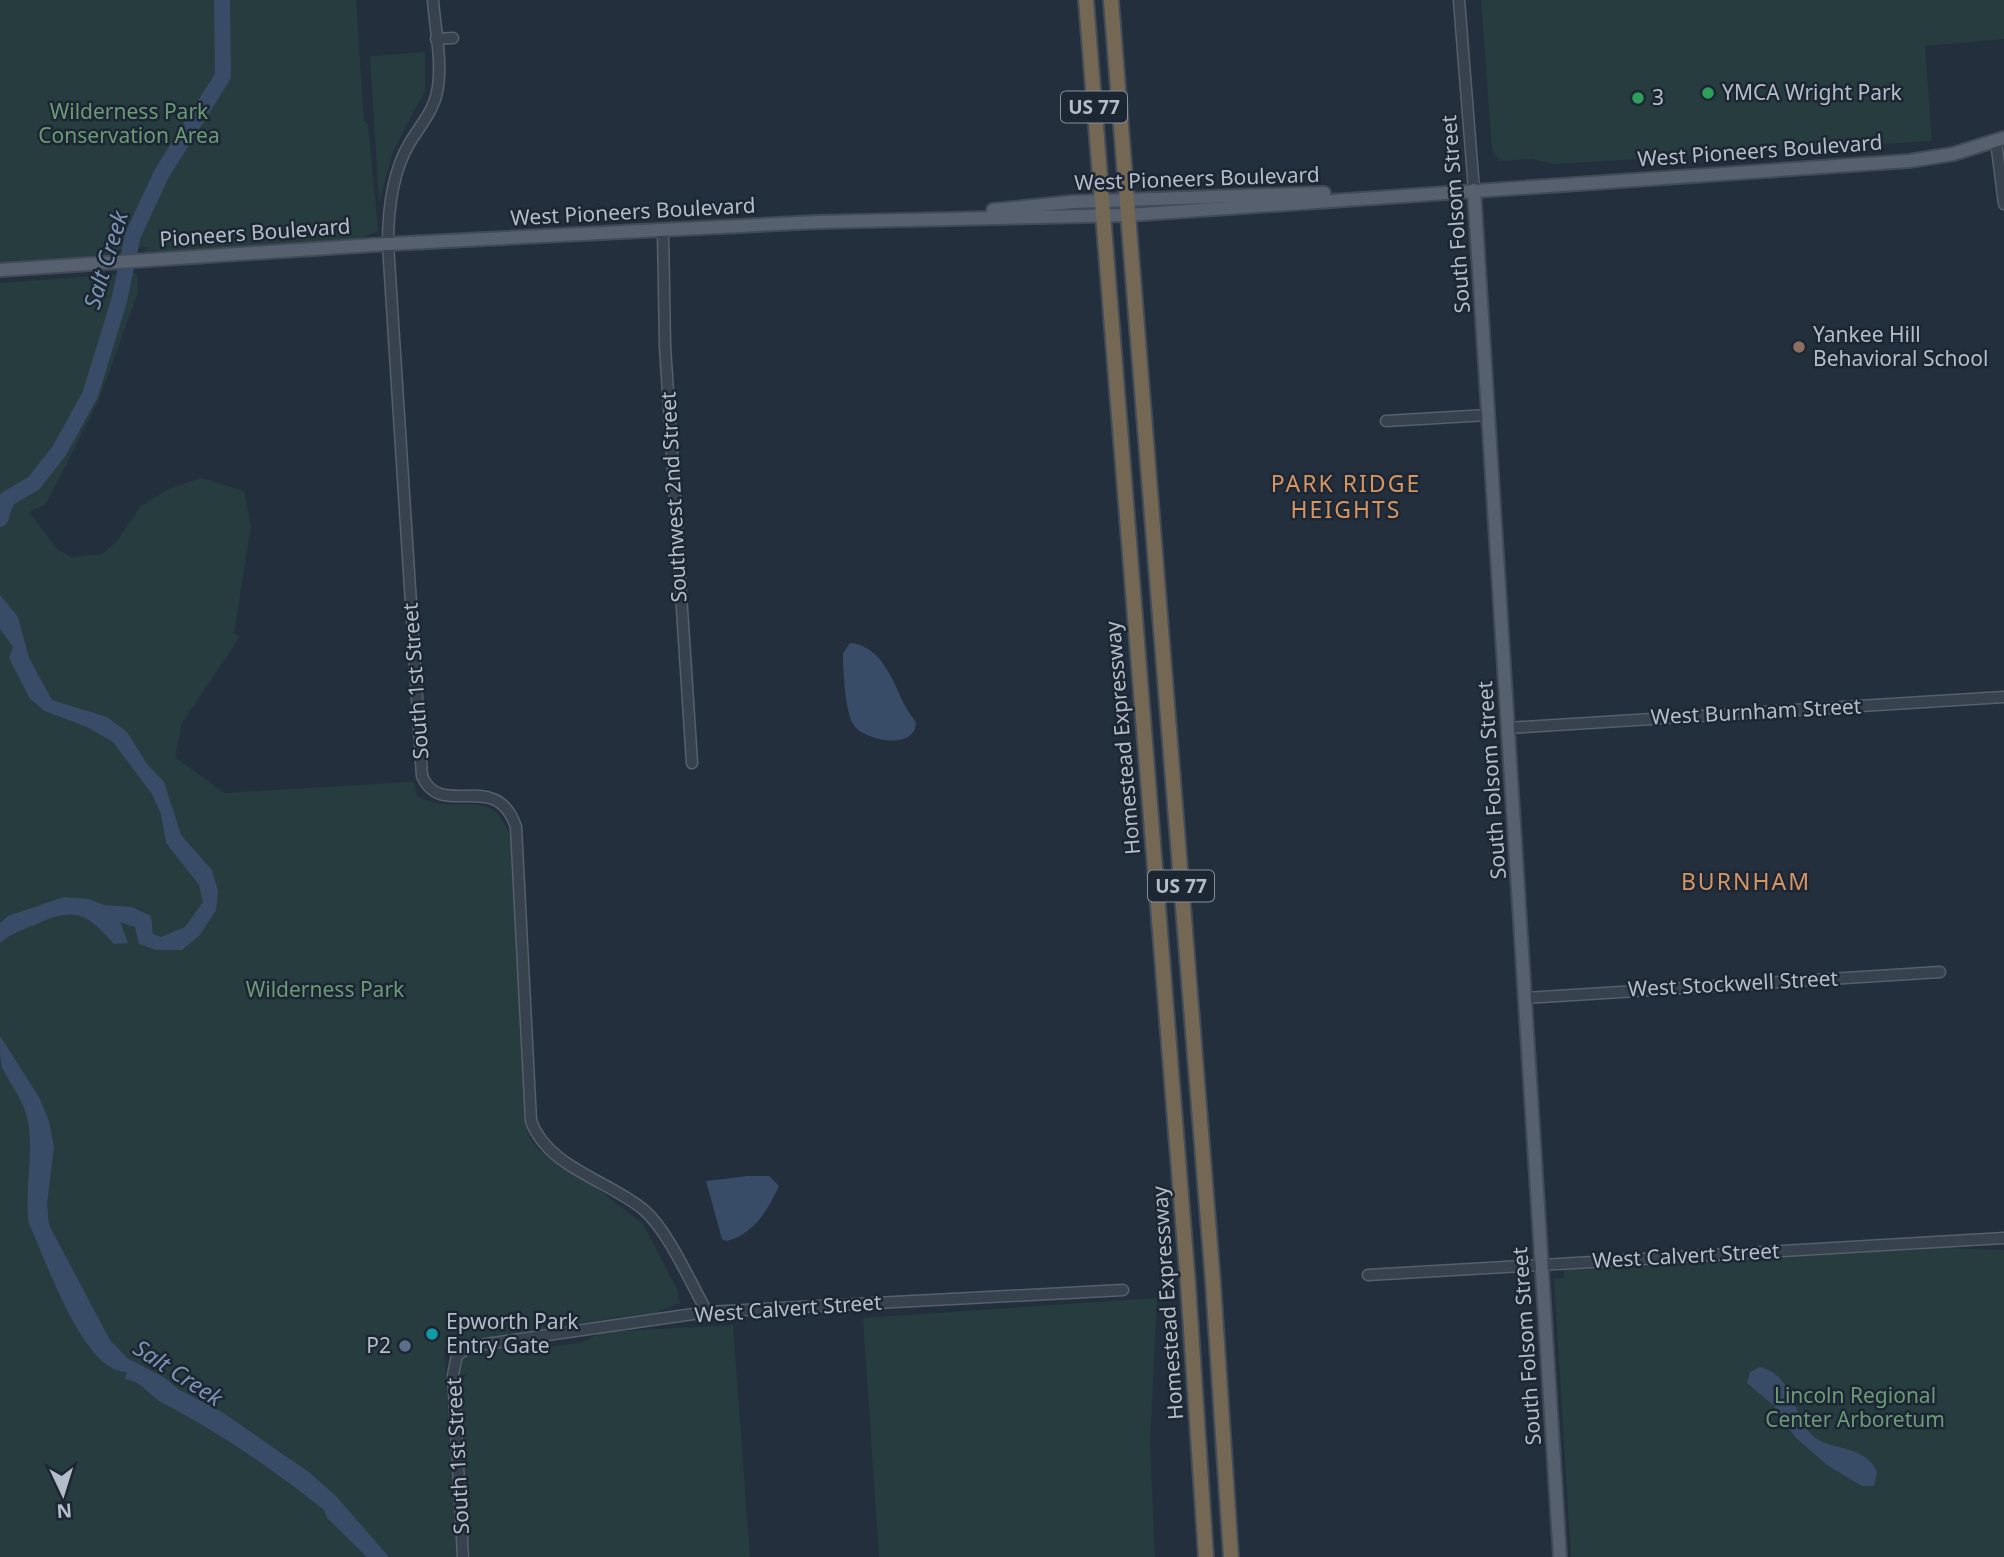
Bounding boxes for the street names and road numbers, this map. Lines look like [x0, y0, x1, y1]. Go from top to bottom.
road number: US 77 [1061, 92, 1127, 122]
street label: South Folsom Street [1434, 114, 1476, 314]
street label: West Pioneers Boulevard [1636, 127, 1883, 173]
street label: West Pioneers Boulevard [1074, 160, 1320, 196]
street label: West Pioneers Boulevard [510, 191, 756, 231]
street label: Pioneers Boulevard [158, 211, 351, 253]
street label: Southwest 2nd Street [653, 390, 693, 603]
street label: South 1st Street [396, 601, 434, 760]
street label: Homestead Expressway [1098, 620, 1146, 856]
street label: South Folsom Street [1470, 680, 1512, 880]
street label: West Burnham Street [1650, 691, 1862, 730]
road number: US 77 [1148, 870, 1214, 902]
street label: West Stockwell Street [1627, 963, 1839, 1002]
street label: Homestead Expressway [1145, 1185, 1189, 1421]
street label: West Calvert Street [1592, 1236, 1781, 1274]
street label: South Folsom Street [1505, 1246, 1547, 1446]
street label: West Calvert Street [693, 1287, 883, 1329]
street label: South 1st Street [439, 1377, 475, 1535]

